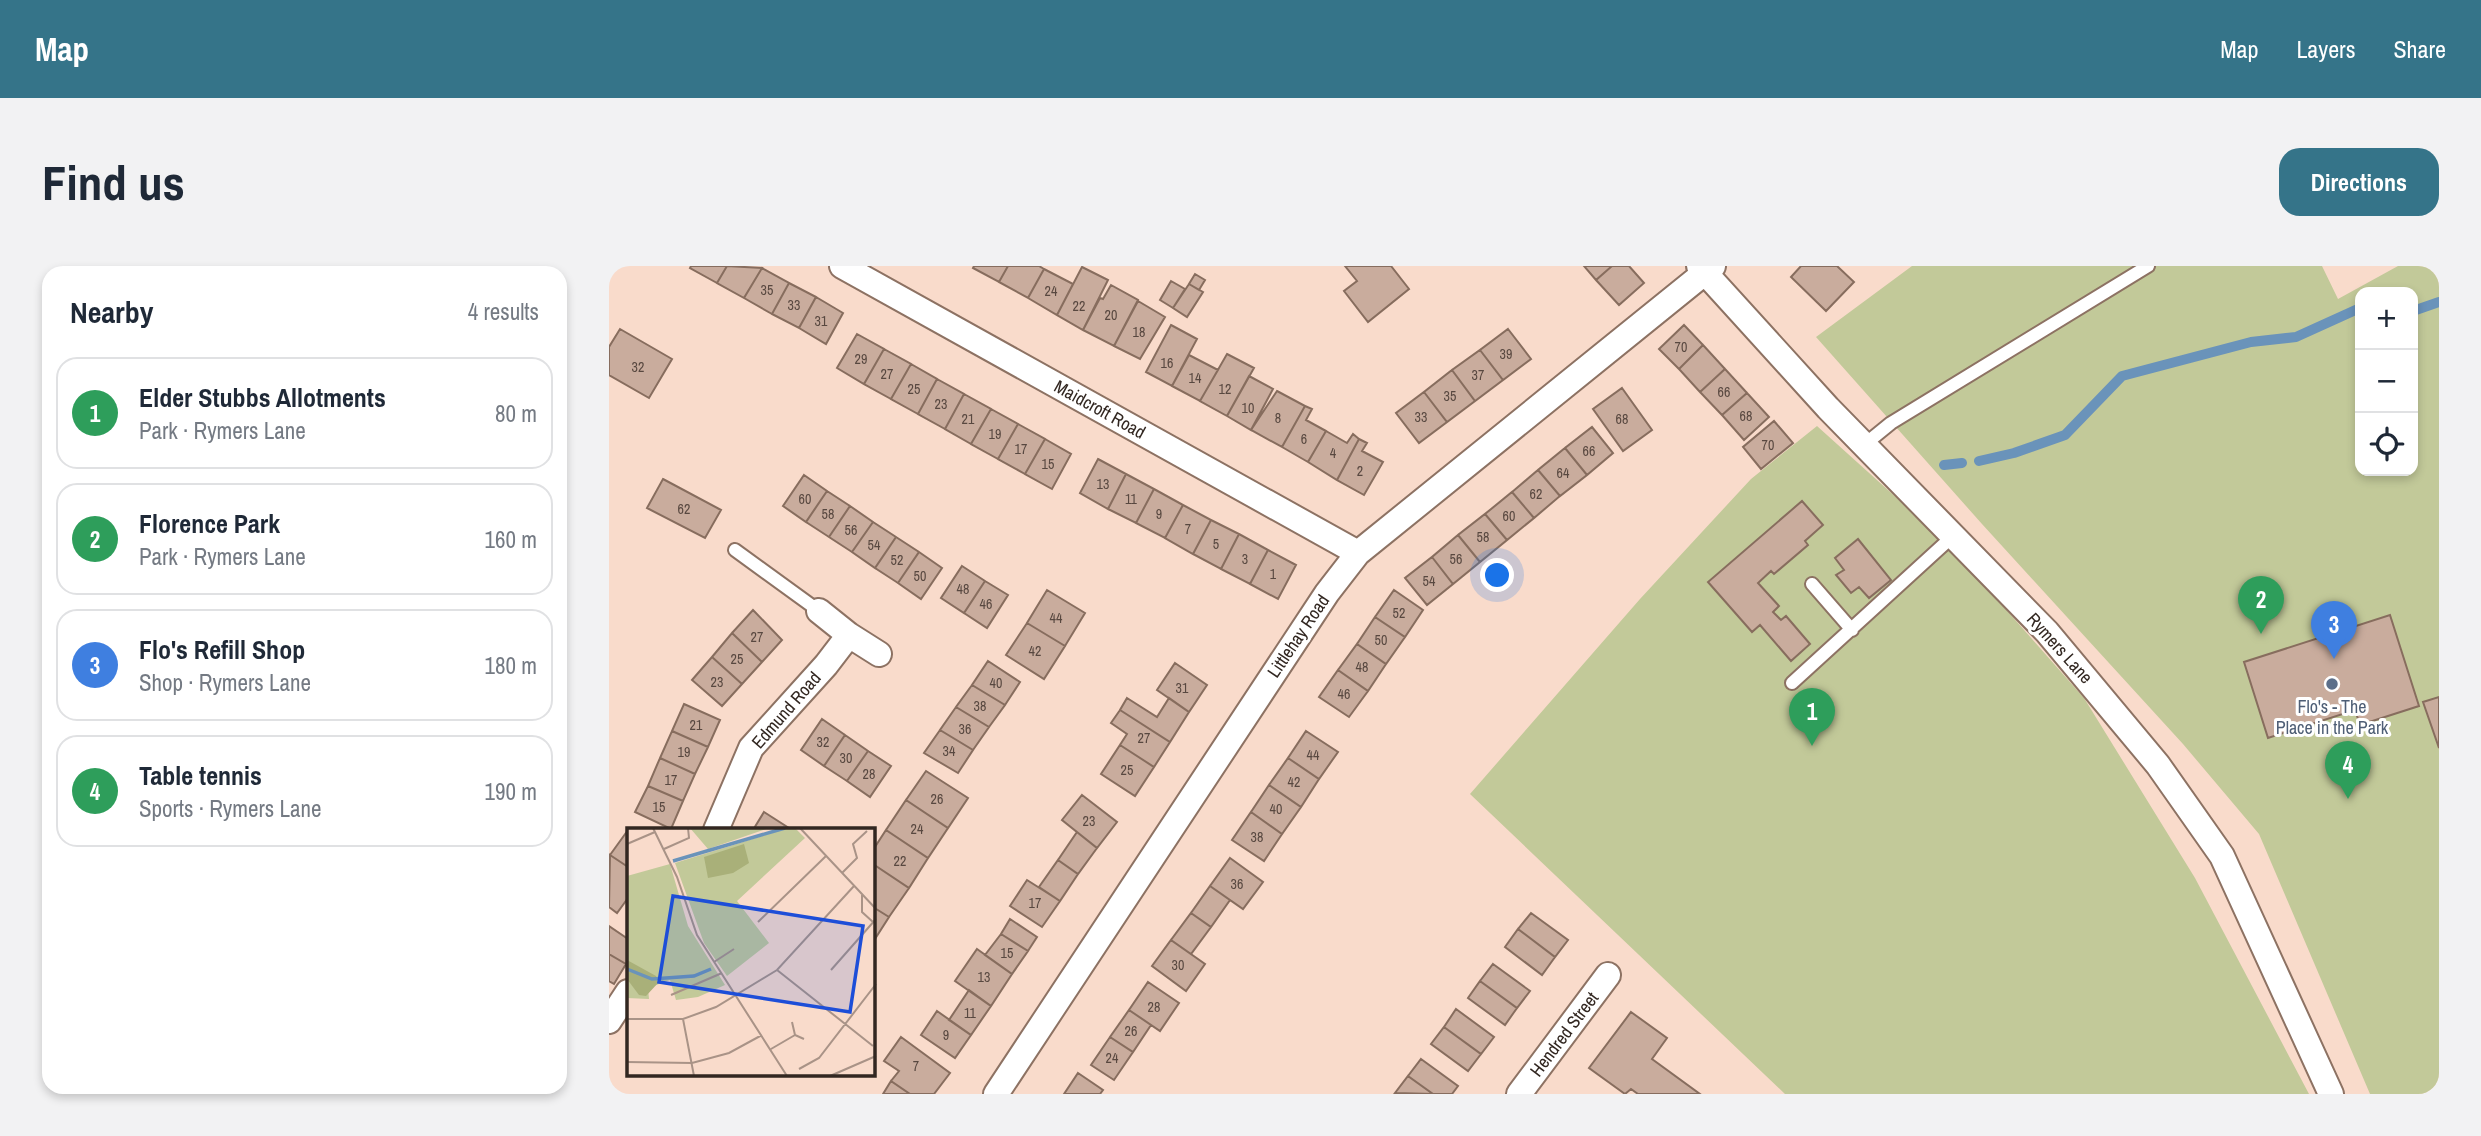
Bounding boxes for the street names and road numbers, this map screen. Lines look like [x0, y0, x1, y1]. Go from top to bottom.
street label: Maidcroft Road [1050, 374, 1150, 444]
street label: Littlehay Road [1261, 590, 1335, 682]
street label: Rymers Lane [2021, 607, 2099, 689]
street label: Edmund Road [746, 666, 826, 754]
street label: Hendred Street [1524, 987, 1604, 1081]

